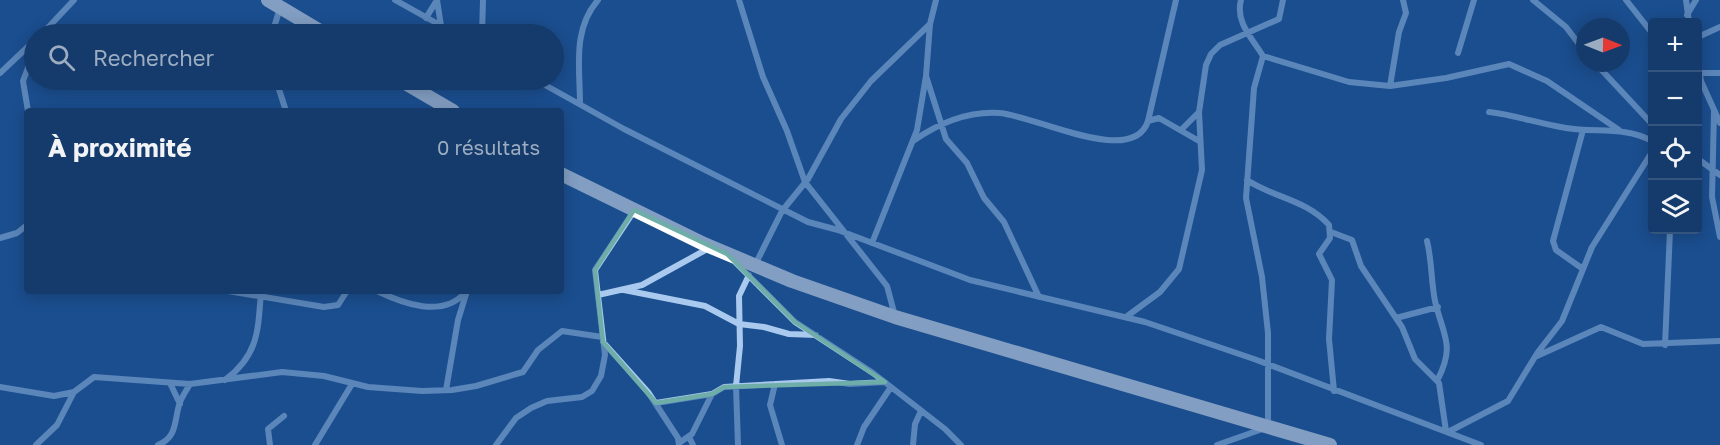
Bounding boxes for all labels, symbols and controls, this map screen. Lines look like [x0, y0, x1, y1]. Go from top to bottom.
north arrow [1576, 18, 1630, 72]
map controls [1648, 18, 1702, 234]
button: + [1648, 18, 1702, 72]
search box [24, 24, 564, 90]
icon: search [45, 41, 78, 74]
text: Rechercher [93, 44, 214, 71]
button: − [1648, 72, 1702, 126]
button: locate [1648, 126, 1702, 180]
text: À proximité [48, 132, 192, 163]
text: 0 résultats [437, 135, 540, 159]
button: layers [1648, 180, 1702, 234]

